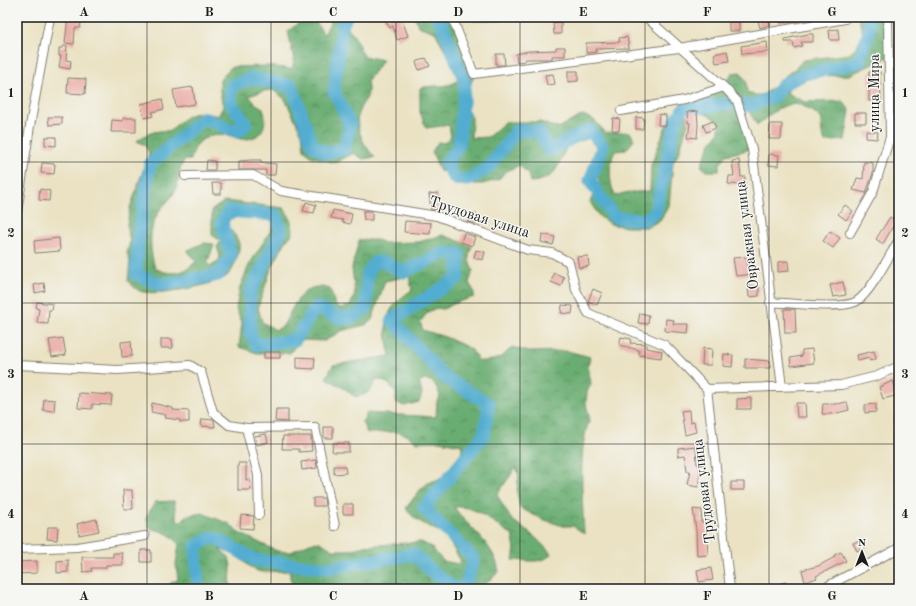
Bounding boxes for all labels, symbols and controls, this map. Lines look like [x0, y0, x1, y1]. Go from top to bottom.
text: A [79, 6, 89, 19]
text: B [204, 6, 214, 19]
text: C [329, 6, 337, 19]
text: D [453, 6, 463, 19]
text: E [579, 6, 588, 19]
text: F [703, 6, 712, 19]
text: G [827, 6, 837, 19]
street label: улица Мира [868, 53, 883, 132]
text: 1 [7, 87, 15, 100]
text: 1 [901, 87, 909, 100]
street label: Овражная улица [734, 179, 762, 290]
street label: Трудовая улица [427, 195, 532, 242]
text: 2 [7, 227, 15, 240]
text: 2 [901, 227, 909, 240]
text: 3 [7, 368, 15, 381]
text: 3 [901, 368, 909, 381]
street label: Трудовая улица [691, 437, 719, 544]
text: 4 [7, 508, 15, 521]
text: 4 [901, 508, 909, 521]
north arrow [842, 532, 882, 572]
text: N [858, 538, 867, 549]
text: A [79, 590, 89, 603]
text: B [204, 590, 214, 603]
text: C [329, 590, 337, 603]
text: D [453, 590, 463, 603]
text: E [579, 590, 588, 603]
text: F [703, 590, 712, 603]
text: G [827, 590, 837, 603]

